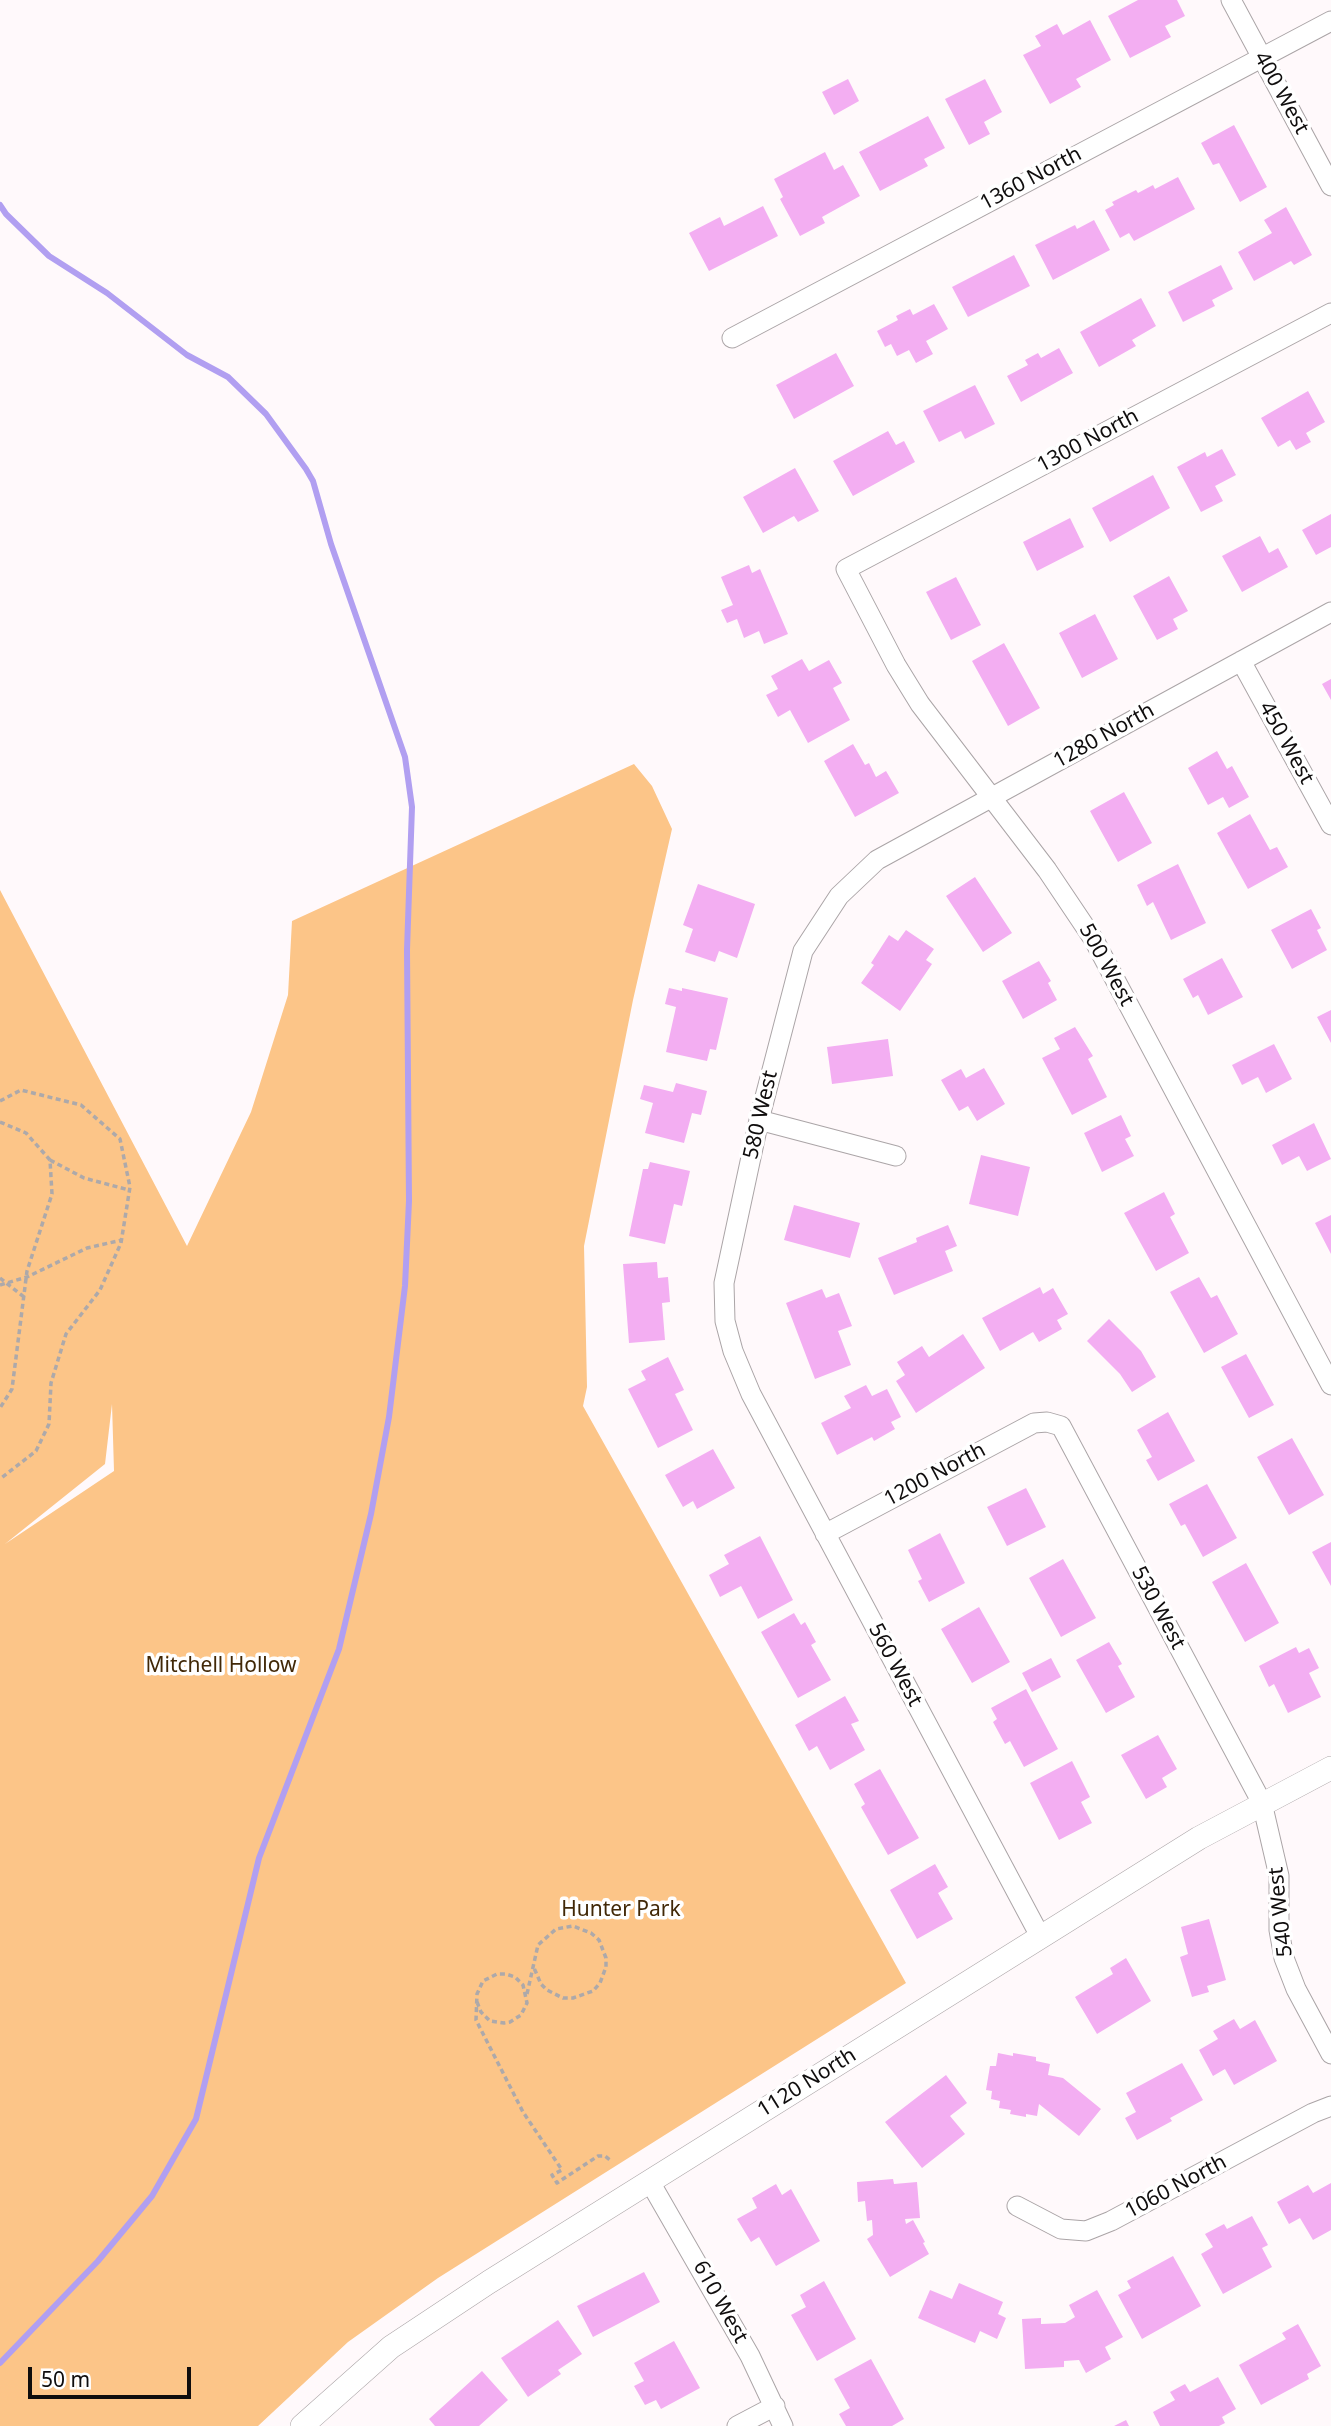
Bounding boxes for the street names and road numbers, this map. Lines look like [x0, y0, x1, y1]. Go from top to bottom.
street label: 400 West [1248, 47, 1314, 139]
street label: 1360 North [976, 142, 1086, 216]
street label: 1300 North [1033, 404, 1143, 478]
street label: 450 West [1253, 697, 1319, 789]
street label: 1280 North [1049, 698, 1159, 774]
street label: 500 West [1073, 919, 1139, 1011]
street label: 580 West [739, 1068, 783, 1162]
street label: 1200 North [880, 1438, 990, 1512]
street label: 530 West [1126, 1562, 1190, 1654]
street label: 560 West [863, 1619, 927, 1711]
street label: 540 West [1264, 1866, 1298, 1958]
street label: 1120 North [753, 2043, 861, 2123]
street label: 1060 North [1121, 2150, 1231, 2224]
street label: 610 West [687, 2256, 753, 2348]

